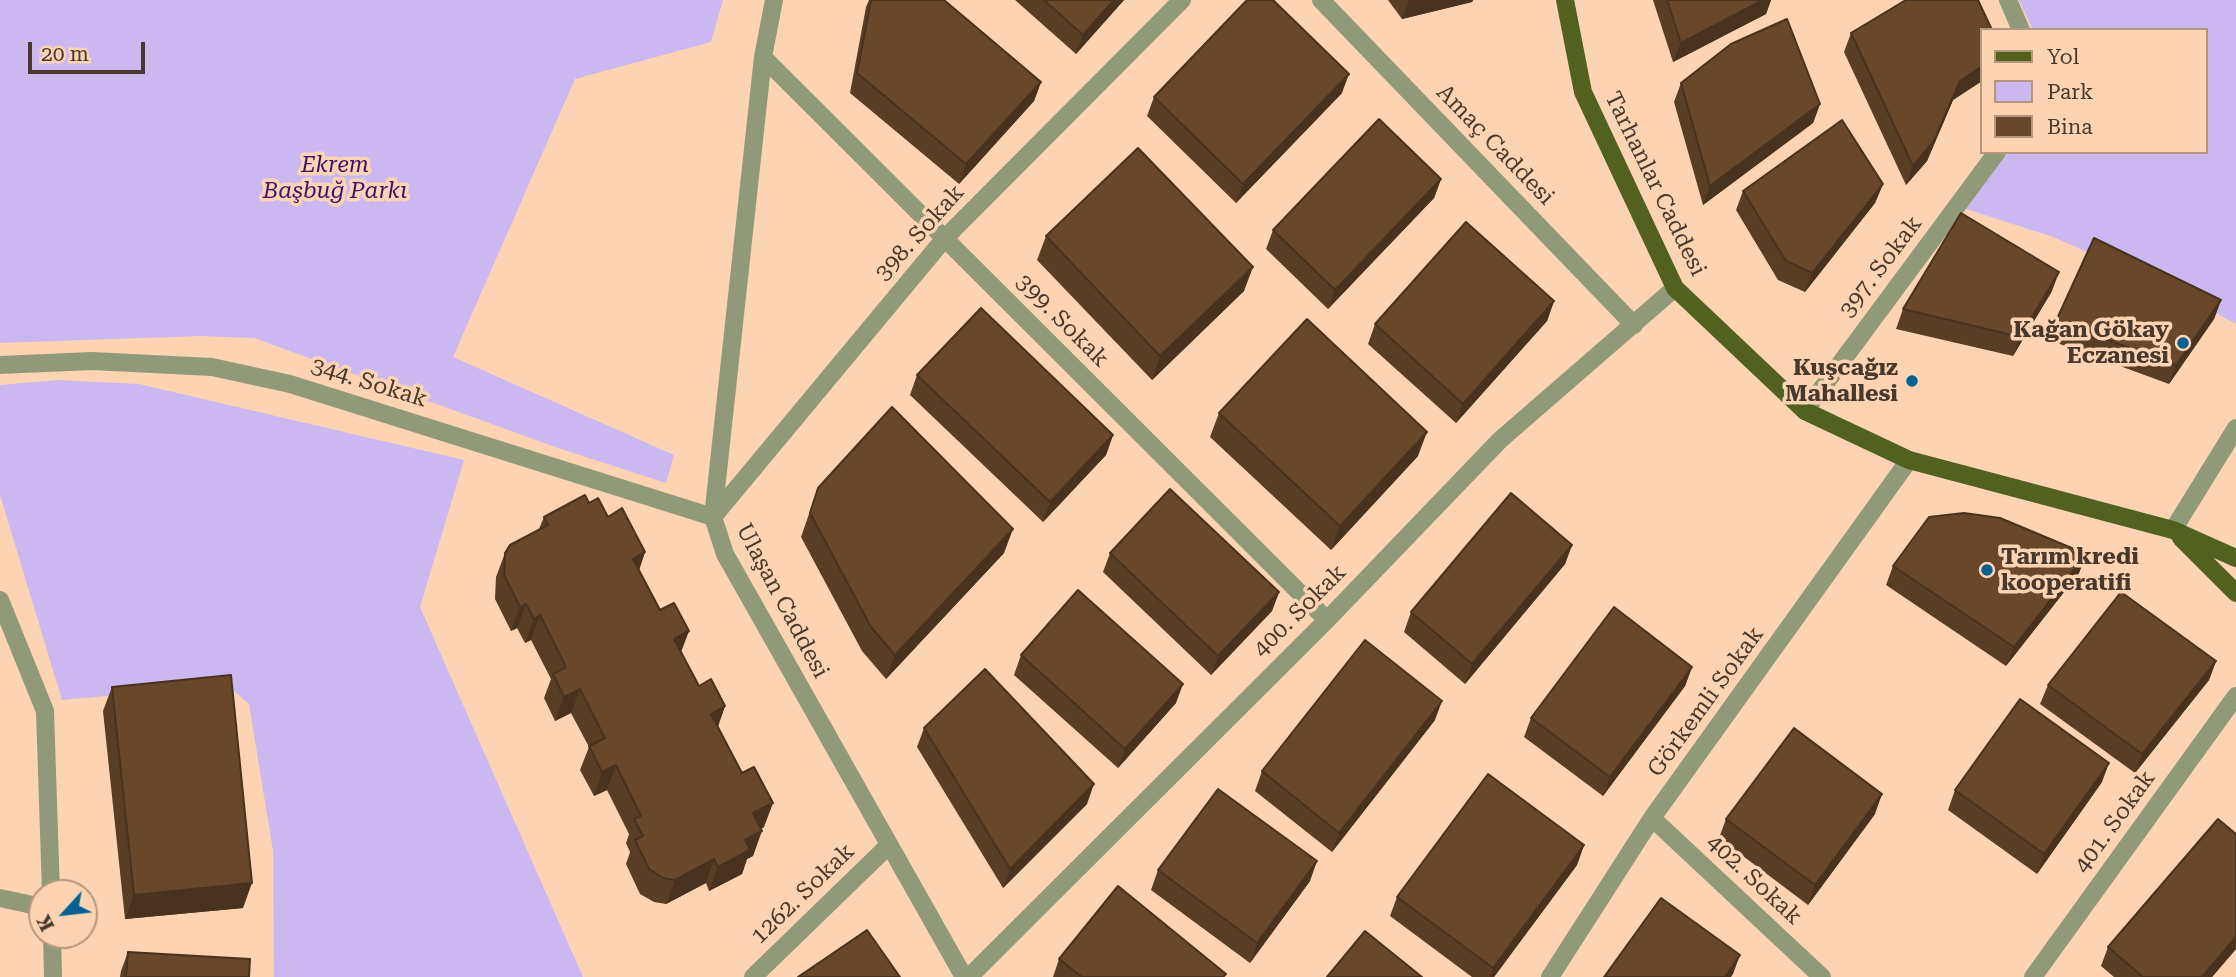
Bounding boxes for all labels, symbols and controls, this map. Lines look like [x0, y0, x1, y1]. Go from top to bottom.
scale bar [32, 28, 149, 72]
legend [1980, 28, 2208, 154]
text: 20 m [41, 42, 89, 66]
text: Yol [2047, 45, 2079, 69]
street label: Amaç Caddesi [1431, 79, 1559, 211]
text: Park [2047, 80, 2093, 104]
street label: Tarhanlar Caddesi [1598, 87, 1712, 281]
text: Bina [2047, 115, 2093, 139]
park label: Ekrem Başbuğ Parkı [263, 151, 407, 205]
street label: 398. Sokak [870, 179, 970, 287]
street label: 397. Sokak [1834, 211, 1928, 323]
street label: 399. Sokak [1010, 269, 1114, 373]
place label: Kağan Gökay Eczanesi [2013, 316, 2169, 370]
marker: Kağan Gökay Eczanesi [2175, 335, 2191, 351]
street label: 344. Sokak [308, 352, 430, 414]
place label: Kuşcağız Mahallesi [1785, 354, 1898, 408]
marker: Kuşcağız Mahallesi [1904, 373, 1920, 389]
street label: Ulaşan Caddesi [730, 519, 834, 683]
place label: Tarım kredi kooperatifi [2001, 543, 2139, 597]
street label: 400. Sokak [1248, 559, 1352, 663]
marker: Tarım kredi kooperatifi [1979, 562, 1995, 578]
street label: Görkemli Sokak [1642, 621, 1770, 783]
street label: 401. Sokak [2069, 765, 2161, 879]
street label: 402. Sokak [1701, 829, 1807, 931]
street label: 1262. Sokak [746, 838, 860, 950]
north arrow [28, 879, 98, 949]
text: K [32, 911, 59, 935]

